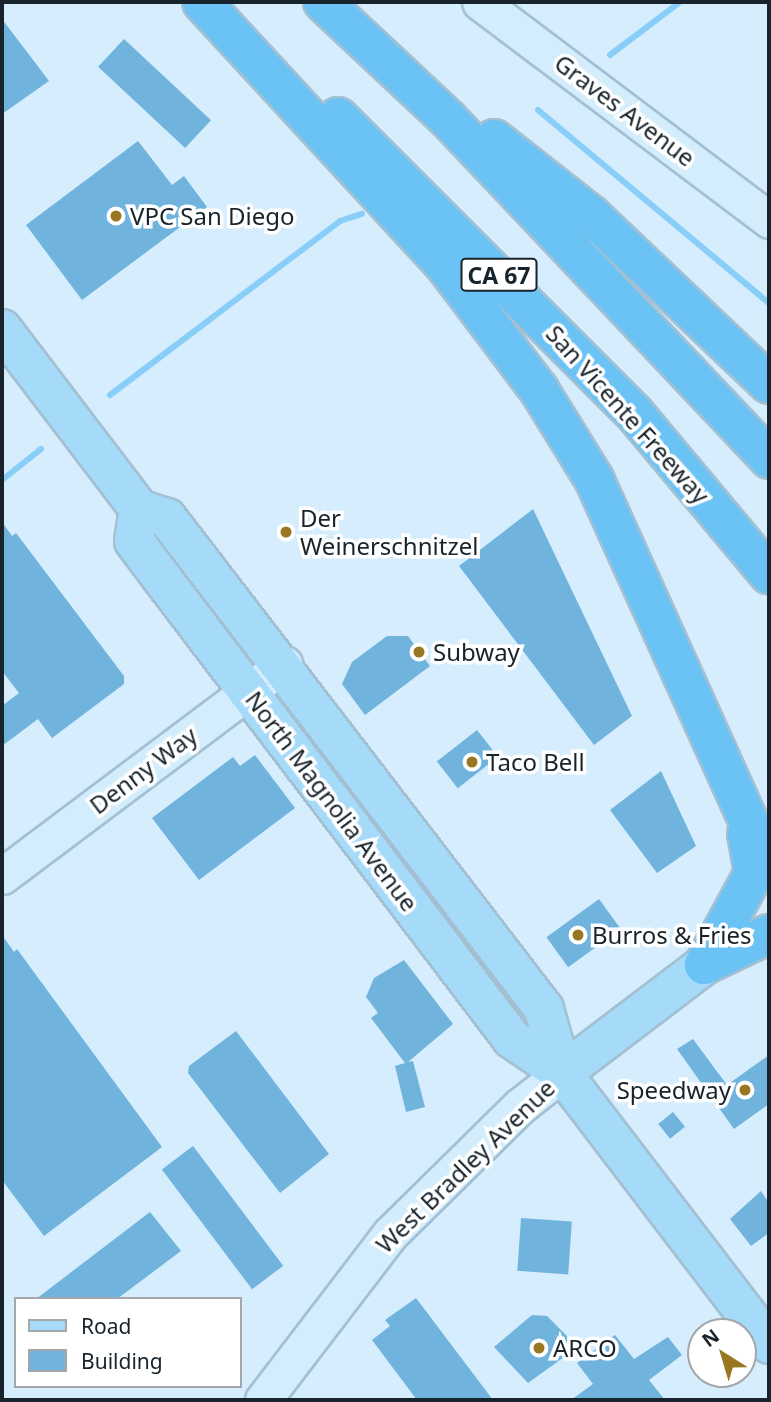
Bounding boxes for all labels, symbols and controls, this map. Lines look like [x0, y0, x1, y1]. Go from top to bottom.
street label: Graves Avenue [549, 48, 701, 172]
place label: VPC San Diego [130, 202, 295, 230]
marker: VPC San Diego [108, 208, 124, 224]
road number: CA 67 [461, 256, 538, 294]
street label: San Vicente Freeway [540, 319, 716, 509]
place label: Der Weinerschnitzel [300, 504, 478, 560]
marker: Der Weinerschnitzel [278, 524, 294, 540]
place label: Subway [433, 638, 520, 666]
marker: Subway [411, 644, 427, 660]
street label: North Magnolia Avenue [240, 685, 424, 917]
street label: Denny Way [84, 720, 202, 820]
place label: Taco Bell [486, 748, 585, 776]
marker: Taco Bell [464, 754, 480, 770]
place label: Burros & Fries [592, 921, 751, 949]
marker: Burros & Fries [570, 927, 586, 943]
street label: West Bradley Avenue [370, 1073, 560, 1259]
place label: Speedway [617, 1076, 731, 1104]
marker: Speedway [737, 1082, 753, 1098]
legend [14, 1297, 242, 1388]
text: Road [81, 1312, 131, 1340]
north arrow [687, 1318, 757, 1388]
text: N [697, 1323, 725, 1353]
place label: ARCO [553, 1334, 617, 1362]
marker: ARCO [531, 1340, 547, 1356]
text: Building [81, 1347, 163, 1375]

